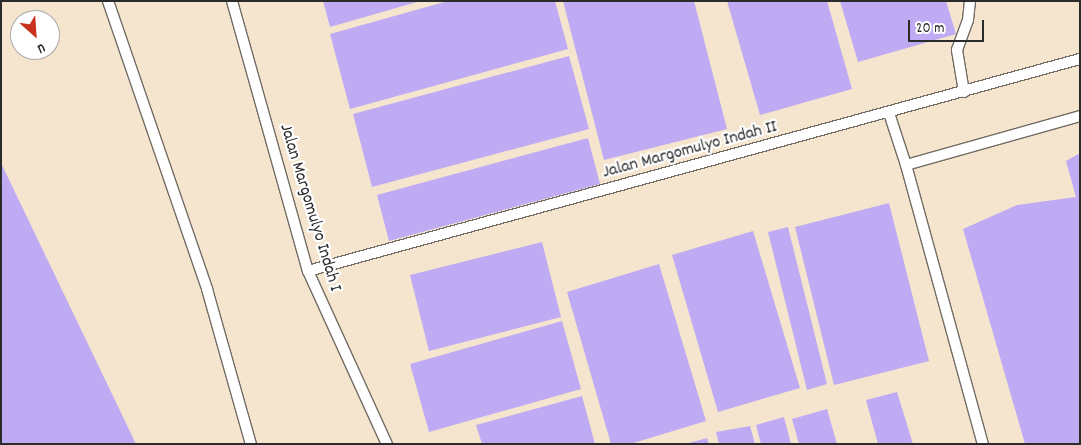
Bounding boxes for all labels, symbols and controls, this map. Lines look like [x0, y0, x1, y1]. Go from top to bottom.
north arrow [10, 10, 60, 60]
scale bar [911, 10, 987, 42]
text: 20 m [916, 18, 944, 40]
text: U [34, 37, 49, 58]
street label: Jalan Margomulyo Indah II [600, 117, 780, 185]
street label: Jalan Margomulyo Indah I [273, 122, 345, 294]

